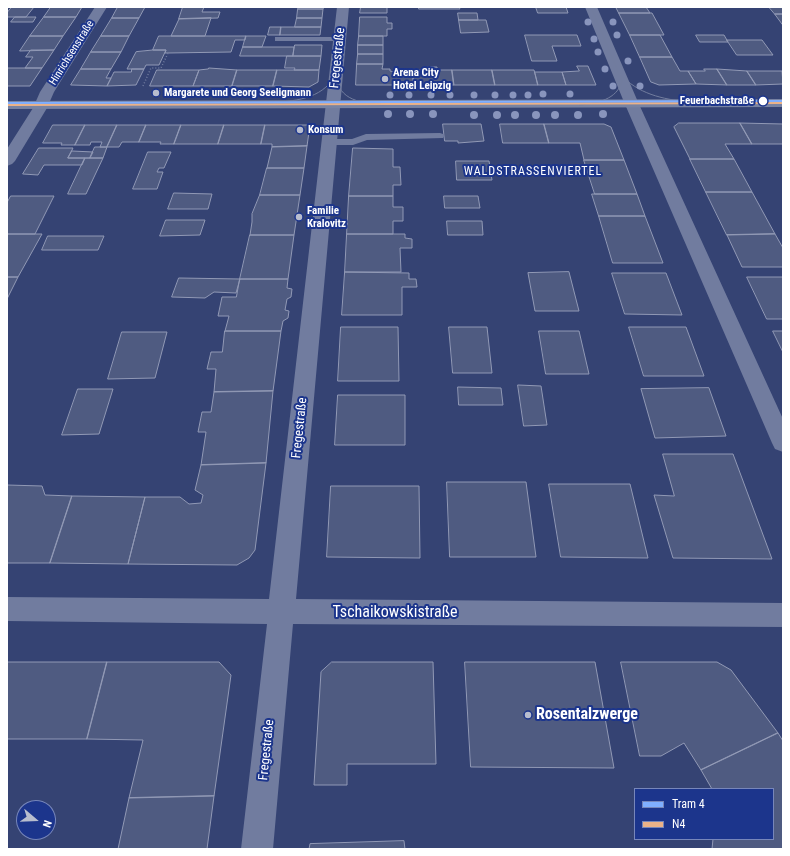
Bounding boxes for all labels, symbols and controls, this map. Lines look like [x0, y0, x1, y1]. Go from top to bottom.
street label: Hinrichsenstraße [47, 18, 97, 88]
street label: Fregestraße [327, 27, 349, 89]
place label: Arena City Hotel Leipzig [393, 66, 451, 92]
marker: Arena City Hotel Leipzig [380, 74, 390, 84]
place label: Margarete und Georg Seeligmann [164, 86, 311, 100]
marker: Margarete und Georg Seeligmann [151, 88, 161, 98]
place label: Feuerbachstraße [680, 94, 754, 108]
marker: Feuerbachstraße [757, 95, 769, 107]
place label: Konsum [308, 123, 343, 137]
marker: Konsum [295, 125, 305, 135]
district label: WALDSTRASSENVIERTEL [464, 165, 602, 179]
place label: Familie Kralovitz [307, 204, 346, 230]
marker: Familie Kralovitz [294, 212, 304, 222]
street label: Fregestraße [289, 397, 311, 459]
street label: Tschaikowskistraße [332, 603, 458, 623]
place label: Rosentalzwerge [536, 705, 638, 725]
marker: Rosentalzwerge [523, 710, 533, 720]
street label: Fregestraße [256, 719, 278, 781]
legend [634, 788, 774, 840]
text: Tram 4 [672, 797, 705, 811]
north arrow [16, 800, 56, 840]
text: N4 [672, 817, 685, 831]
text: N [40, 818, 54, 829]

